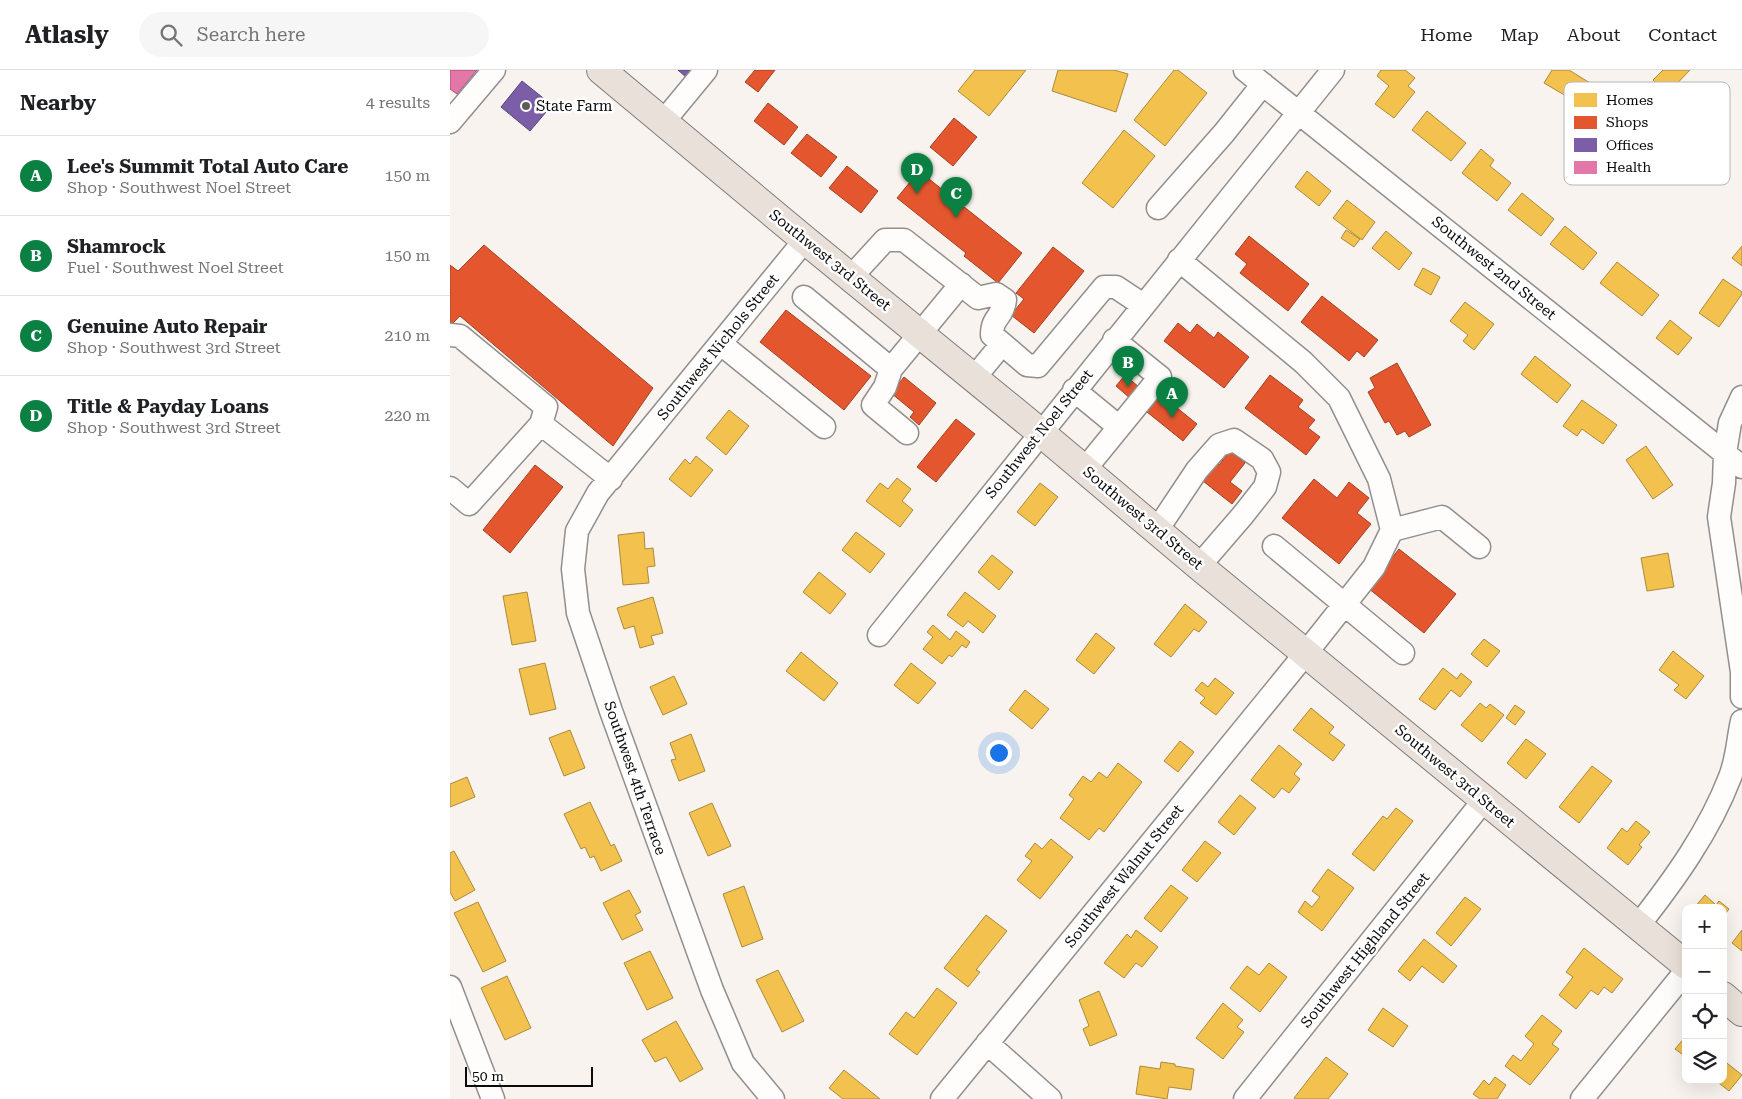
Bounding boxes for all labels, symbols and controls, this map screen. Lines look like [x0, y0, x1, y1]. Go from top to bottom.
search box [139, 12, 489, 57]
text: Atlasly [25, 21, 109, 49]
icon: search [157, 21, 185, 49]
text: Search here [197, 23, 306, 46]
text: Home [1420, 24, 1472, 45]
text: Map [1500, 24, 1539, 45]
text: About [1567, 24, 1620, 45]
text: Contact [1648, 24, 1717, 45]
legend [1564, 82, 1730, 185]
text: Nearby [20, 91, 96, 115]
text: Homes [1606, 92, 1654, 108]
text: 4 results [366, 93, 430, 112]
place label: State Farm [536, 97, 613, 115]
marker: State Farm [520, 100, 532, 112]
text: Shops [1606, 114, 1649, 130]
text: Offices [1606, 137, 1654, 153]
pin: D [901, 153, 933, 194]
text: Lee's Summit Total Auto Care [67, 155, 349, 178]
text: Health [1606, 159, 1651, 175]
text: A [30, 166, 42, 185]
text: 150 m [384, 166, 430, 185]
pin: C [940, 177, 972, 218]
text: Shop · Southwest Noel Street [67, 178, 291, 197]
street label: Southwest 3rd Street [766, 205, 895, 315]
street label: Southwest 2nd Street [1428, 212, 1560, 324]
text: Shamrock [67, 235, 166, 258]
text: B [30, 246, 42, 265]
text: 150 m [384, 246, 430, 265]
text: Fuel · Southwest Noel Street [67, 258, 284, 277]
street label: Southwest Nichols Street [653, 270, 783, 424]
text: Genuine Auto Repair [67, 315, 268, 338]
text: C [30, 326, 42, 345]
text: 210 m [384, 326, 430, 345]
text: Shop · Southwest 3rd Street [67, 338, 281, 357]
pin: B [1112, 346, 1144, 387]
street label: Southwest Noel Street [981, 366, 1097, 502]
pin: A [1156, 377, 1188, 418]
text: Title & Payday Loans [67, 395, 269, 418]
text: D [30, 406, 42, 425]
text: 220 m [384, 406, 430, 425]
text: Shop · Southwest 3rd Street [67, 418, 281, 437]
street label: Southwest 3rd Street [1079, 463, 1207, 574]
street label: Southwest 4th Terrace [600, 699, 670, 857]
street label: Southwest 3rd Street [1391, 721, 1519, 832]
your location [986, 740, 1012, 766]
street label: Southwest Walnut Street [1061, 801, 1188, 951]
street label: Southwest Highland Street [1297, 869, 1433, 1031]
map controls [1682, 904, 1727, 1084]
button: + [1682, 904, 1727, 949]
button: − [1682, 949, 1727, 994]
button: locate [1682, 994, 1727, 1039]
button: layers [1682, 1039, 1727, 1084]
scale bar [465, 1064, 592, 1087]
text: 50 m [472, 1068, 504, 1084]

